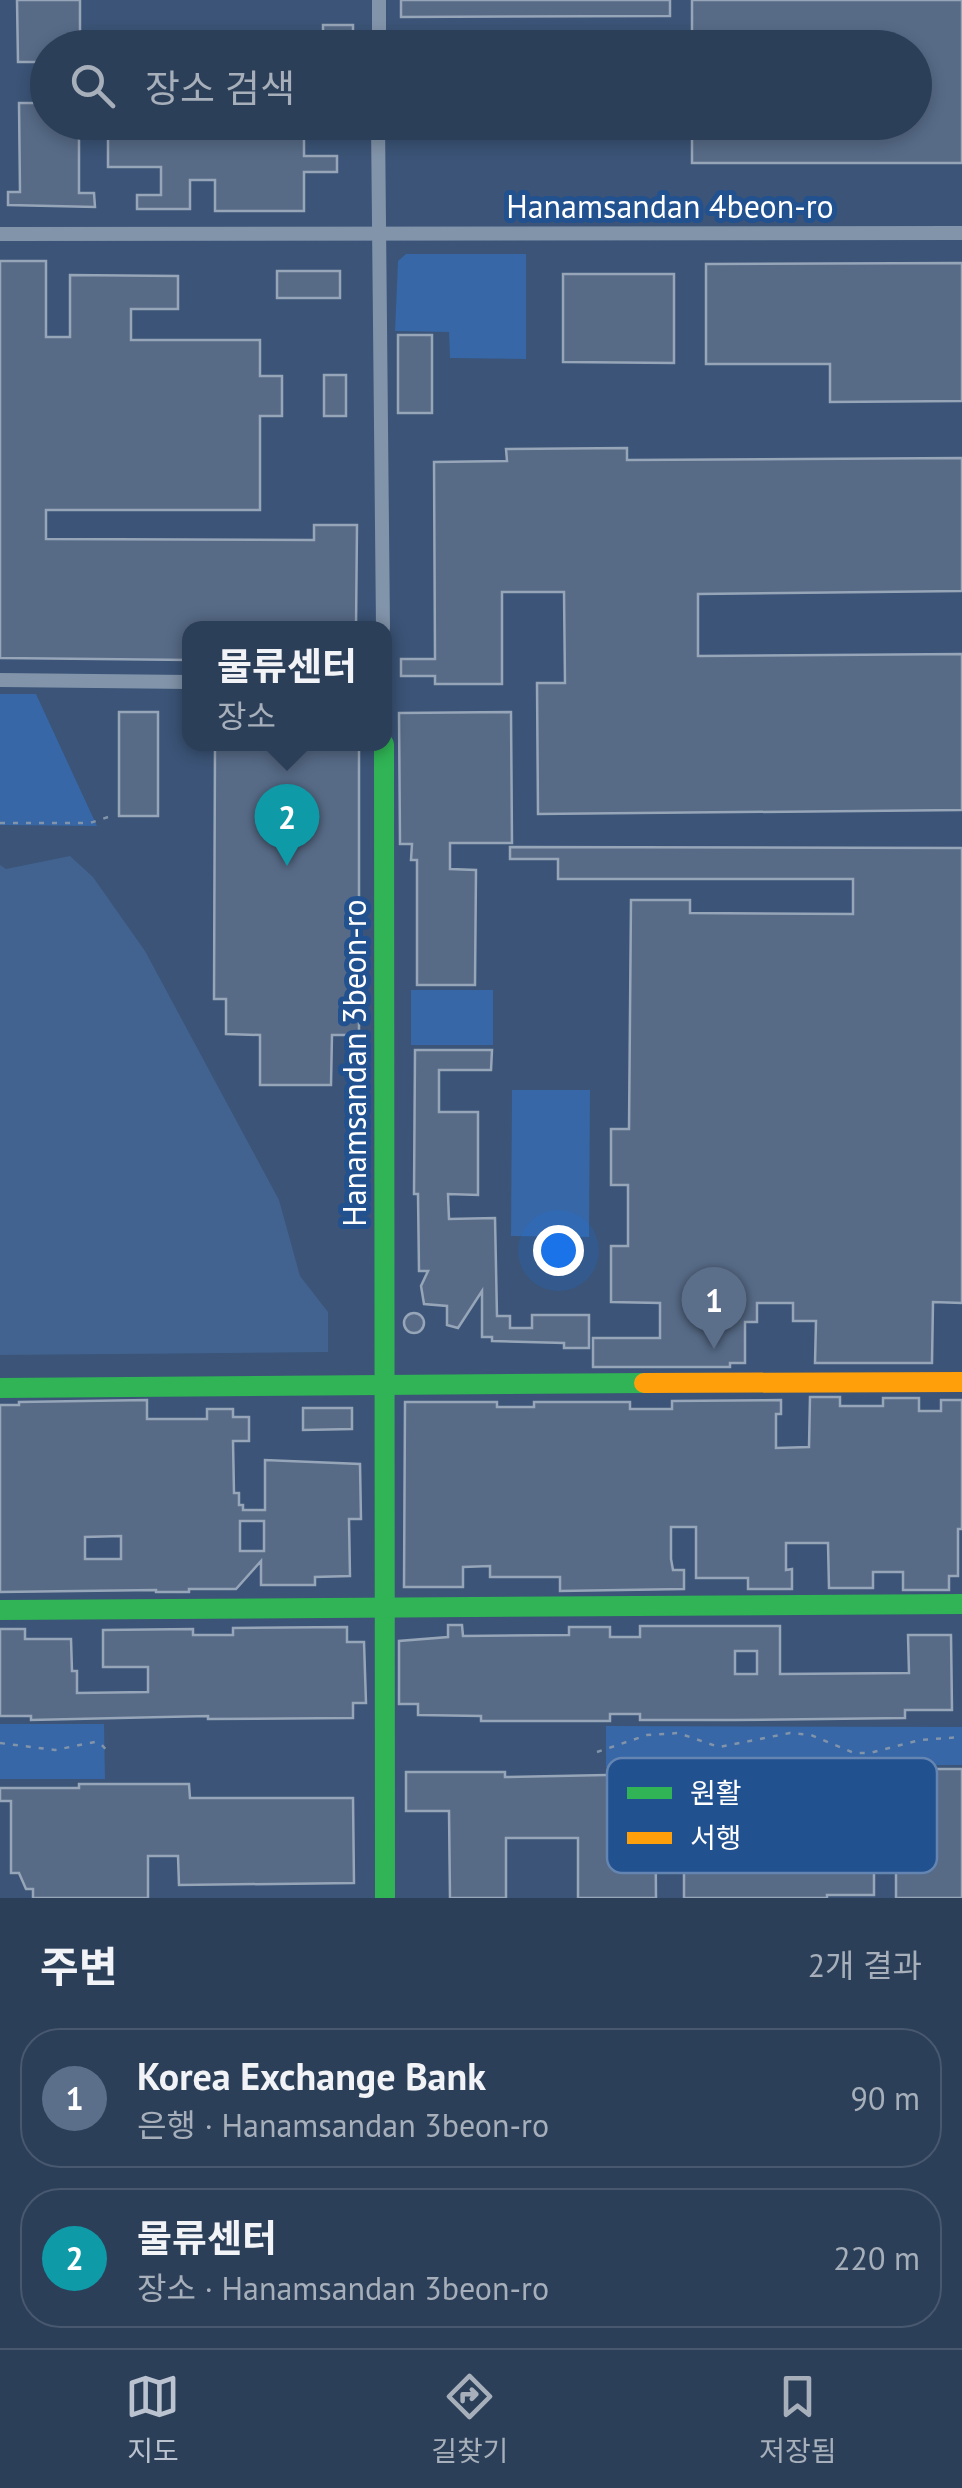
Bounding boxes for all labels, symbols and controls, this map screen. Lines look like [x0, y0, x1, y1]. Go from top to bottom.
search box [30, 30, 932, 140]
icon: search [65, 58, 120, 113]
text: 장소 검색 [145, 63, 295, 112]
street label: Hanamsandan 4beon-ro [506, 185, 834, 227]
popup [182, 621, 392, 751]
text: 물류센터 [217, 641, 357, 690]
text: 장소 [217, 695, 276, 737]
pin: 2 [254, 784, 320, 866]
street label: Hanamsandan 3beon-ro [333, 899, 375, 1227]
your location [533, 1225, 584, 1276]
pin: 1 [682, 1266, 746, 1349]
legend [607, 1758, 937, 1873]
text: 원활 [690, 1774, 742, 1811]
text: 서행 [690, 1819, 742, 1856]
text: 주변 [40, 1939, 117, 1994]
text: 2개 결과 [808, 1944, 922, 1986]
text: Korea Exchange Bank [137, 2051, 486, 2100]
text: 1 [65, 2077, 84, 2119]
text: 90 m [851, 2077, 920, 2119]
text: 은행 · Hanamsandan 3beon-ro [137, 2104, 549, 2146]
text: 물류센터 [137, 2213, 277, 2262]
text: 2 [65, 2237, 84, 2279]
text: 220 m [833, 2237, 920, 2279]
text: 장소 · Hanamsandan 3beon-ro [137, 2267, 549, 2309]
tab: 지도 [125, 2369, 180, 2469]
tab: 길찾기 [431, 2369, 509, 2469]
tab: 저장됨 [759, 2369, 837, 2469]

